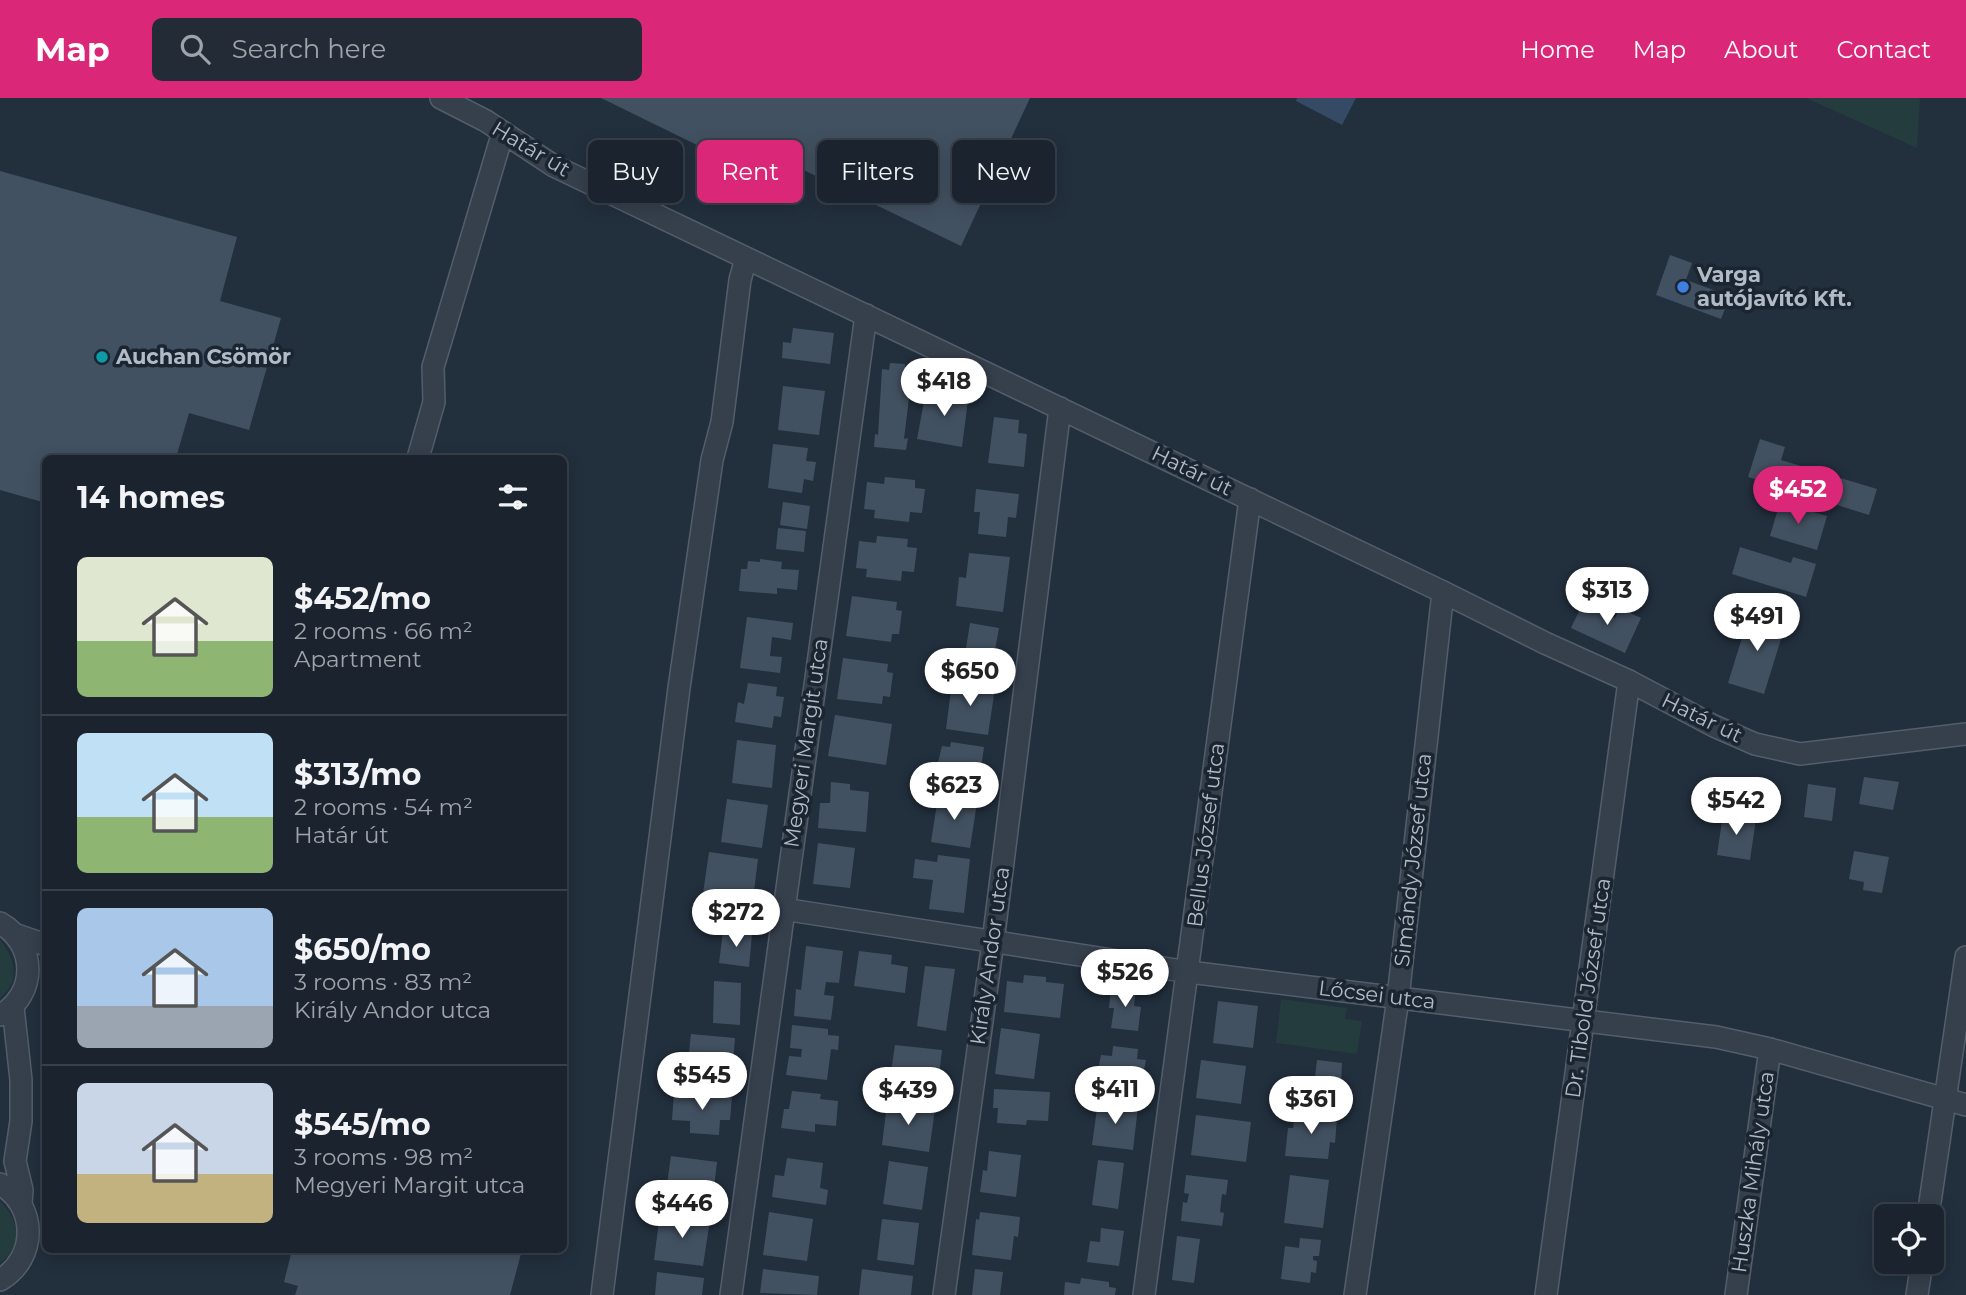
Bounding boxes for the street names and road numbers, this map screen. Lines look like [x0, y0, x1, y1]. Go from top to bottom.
street label: Határ út [488, 116, 575, 182]
street label: Határ út [1148, 440, 1237, 501]
street label: Megyeri Margit utca [778, 637, 833, 849]
street label: Határ út [1658, 687, 1747, 748]
street label: Bellus József utca [1182, 741, 1229, 929]
street label: Simándy József utca [1389, 752, 1436, 968]
street label: Király Andor utca [965, 865, 1014, 1047]
street label: Dr. Tibold József utca [1560, 876, 1615, 1100]
street label: Lőcsei utca [1317, 975, 1437, 1014]
street label: Huszka Mihály utca [1726, 1069, 1779, 1274]

